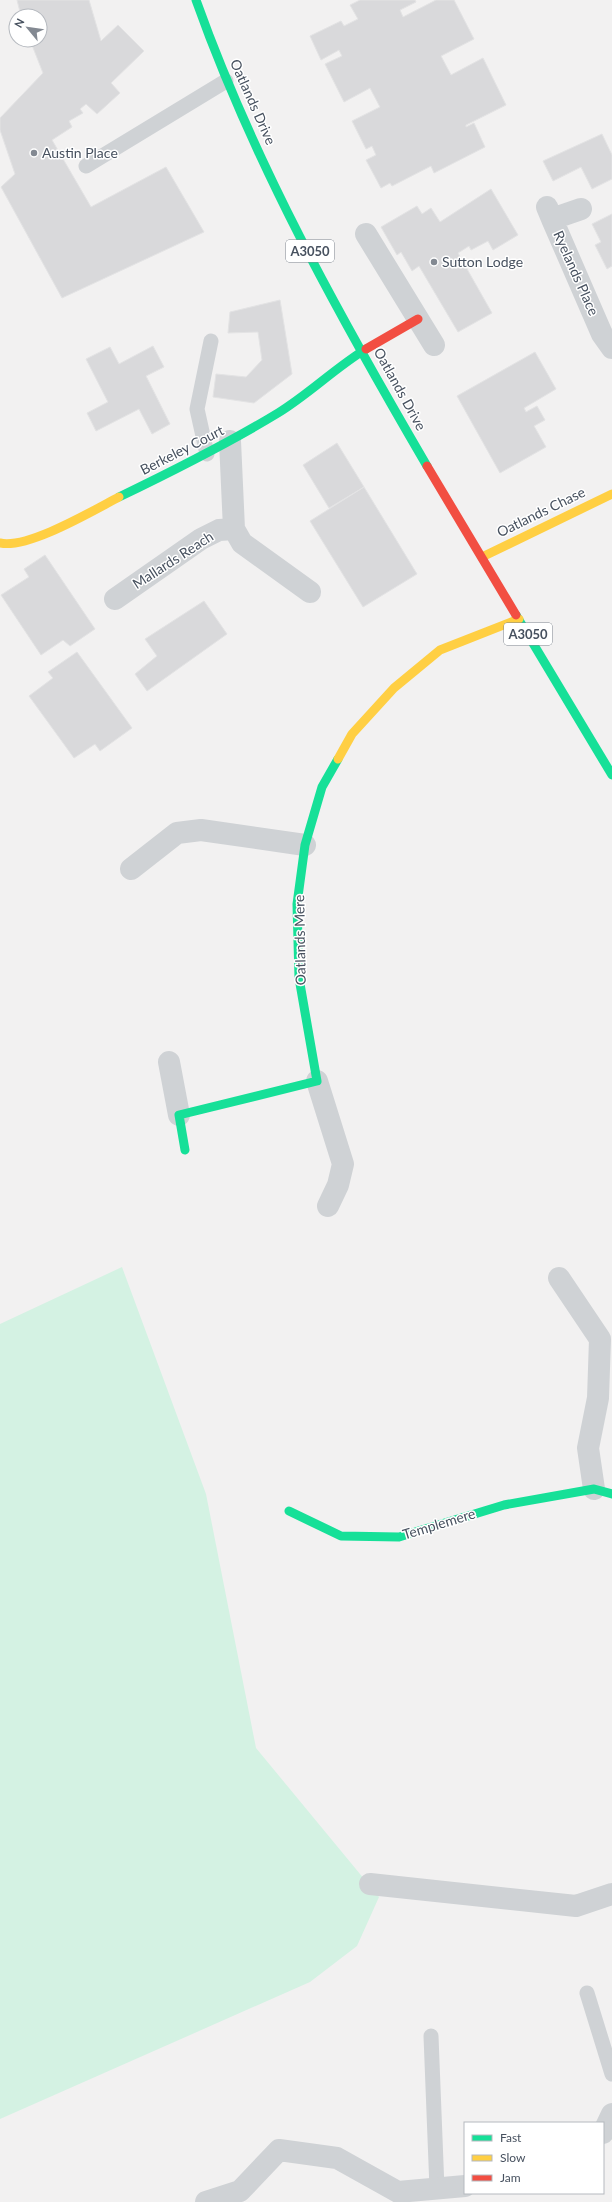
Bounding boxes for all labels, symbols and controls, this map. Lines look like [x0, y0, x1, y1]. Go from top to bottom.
north arrow [8, 8, 48, 48]
text: N [11, 16, 27, 30]
street label: Oatlands Drive [227, 56, 280, 147]
place label: Austin Place [42, 144, 118, 161]
marker: Austin Place [29, 148, 39, 158]
street label: Ryelands Place [550, 228, 603, 318]
road number: A3050 [286, 240, 334, 262]
place label: Sutton Lodge [442, 253, 523, 270]
marker: Sutton Lodge [429, 257, 439, 267]
street label: Oatlands Drive [371, 344, 430, 433]
street label: Berkeley Court [137, 421, 226, 478]
street label: Oatlands Chase [494, 483, 588, 540]
street label: Mallards Reach [129, 527, 216, 592]
road number: A3050 [504, 623, 552, 645]
street label: Oatlands Mere [290, 894, 309, 986]
street label: Templemere [400, 1504, 477, 1543]
legend [464, 2122, 604, 2194]
text: Fast [500, 2130, 522, 2145]
text: Slow [500, 2150, 526, 2165]
text: Jam [500, 2170, 521, 2185]

